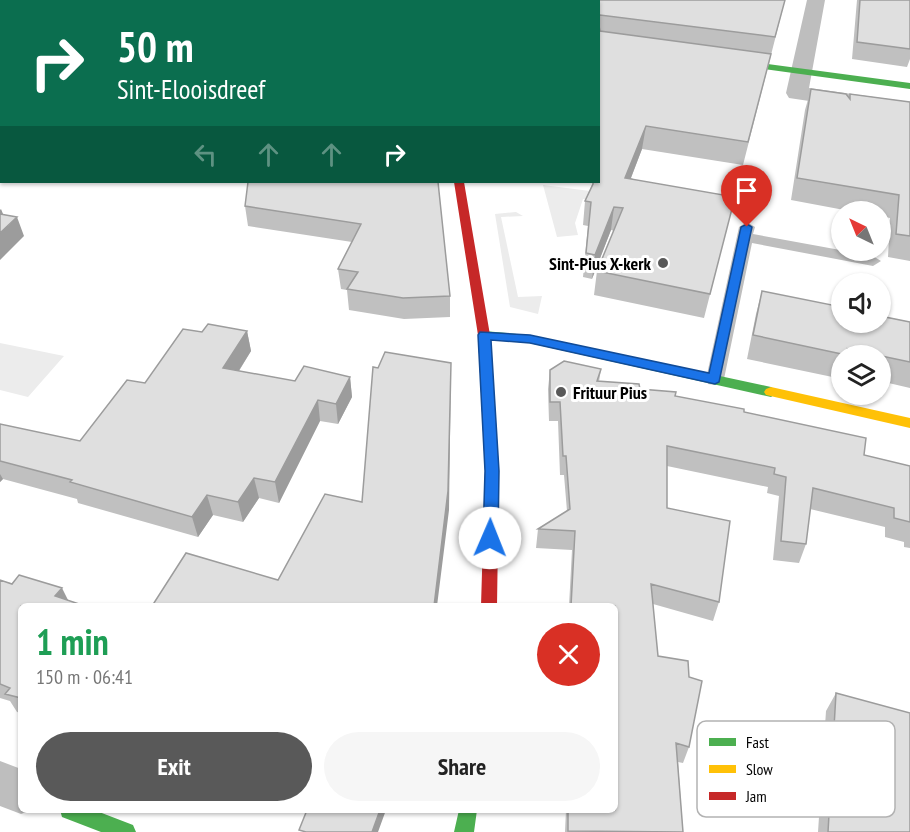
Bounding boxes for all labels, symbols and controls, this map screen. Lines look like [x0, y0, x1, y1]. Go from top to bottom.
text: 50 m [117, 19, 194, 74]
icon: right [18, 24, 96, 102]
text: Sint-Elooisdreef [117, 72, 265, 106]
icon: left [189, 138, 222, 171]
icon: ahead [252, 138, 285, 171]
icon: ahead [315, 138, 348, 171]
icon: right [378, 138, 411, 171]
pin [721, 165, 772, 227]
icon: arrive [730, 174, 763, 207]
north arrow [831, 201, 891, 261]
map controls [831, 201, 891, 405]
place label: Sint-Pius X-kerk [549, 252, 652, 275]
marker: Sint-Pius X-kerk [656, 256, 670, 270]
button: sound [831, 273, 891, 333]
button: layers [831, 345, 891, 405]
place label: Frituur Pius [573, 381, 647, 404]
marker: Frituur Pius [554, 385, 568, 399]
position arrow [458, 506, 522, 570]
text: 1 min [36, 618, 109, 665]
button: close [537, 623, 600, 686]
text: 150 m · 06:41 [36, 664, 133, 690]
legend [697, 721, 895, 817]
button: Exit [36, 732, 312, 801]
button: Share [324, 732, 600, 801]
text: Fast [746, 732, 769, 752]
text: Slow [746, 759, 773, 779]
text: Jam [745, 786, 767, 806]

